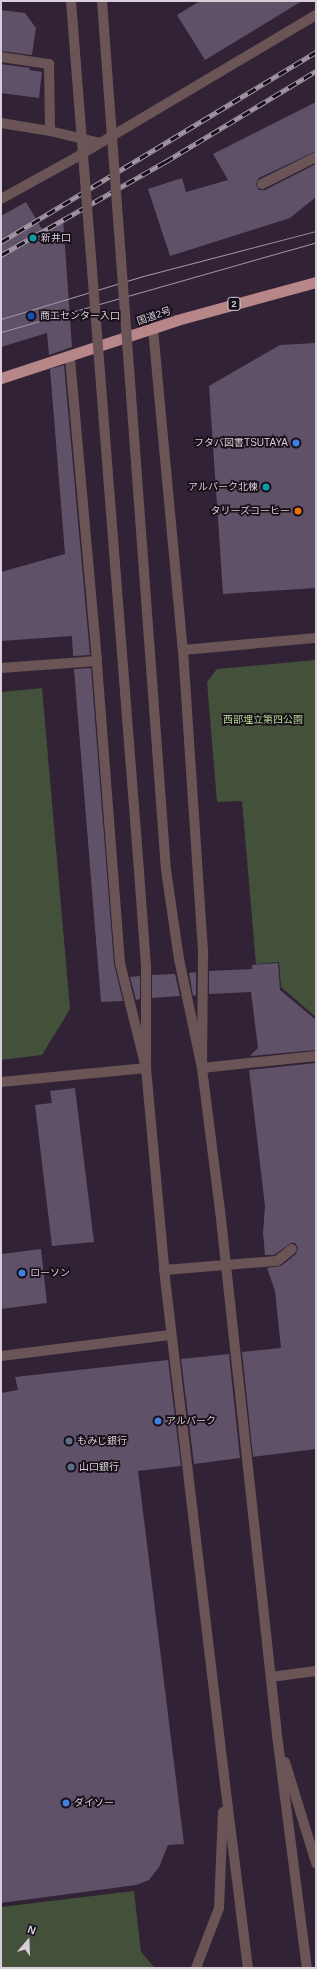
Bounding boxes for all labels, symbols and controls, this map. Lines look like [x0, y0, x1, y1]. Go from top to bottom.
place label: 新井口 [41, 232, 71, 244]
marker: 新井口 [28, 233, 38, 243]
road number: 2 [227, 297, 241, 311]
street label: 国道2号 [135, 305, 173, 327]
marker: 商工センター入口 [25, 310, 37, 322]
place label: 商工センター入口 [40, 310, 120, 322]
place label: フタバ図書TSUTAYA [194, 437, 288, 449]
marker: フタバ図書TSUTAYA [291, 438, 301, 448]
place label: アルパーク北棟 [188, 481, 258, 493]
marker: アルパーク北棟 [261, 482, 271, 492]
place label: タリーズコーヒー [210, 505, 290, 517]
marker: タリーズコーヒー [293, 506, 303, 516]
park label: 西部埋立第四公園 [223, 714, 303, 726]
place label: ローソン [30, 1267, 70, 1279]
marker: ローソン [17, 1268, 27, 1278]
place label: アルパーク [166, 1415, 216, 1427]
marker: アルパーク [153, 1416, 163, 1426]
place label: もみじ銀行 [77, 1435, 127, 1447]
marker: もみじ銀行 [64, 1436, 74, 1446]
place label: 山口銀行 [79, 1461, 119, 1473]
marker: 山口銀行 [66, 1462, 76, 1472]
place label: ダイソー [74, 1797, 114, 1809]
marker: ダイソー [61, 1798, 71, 1808]
north arrow [8, 1921, 48, 1961]
text: N [26, 1923, 38, 1937]

